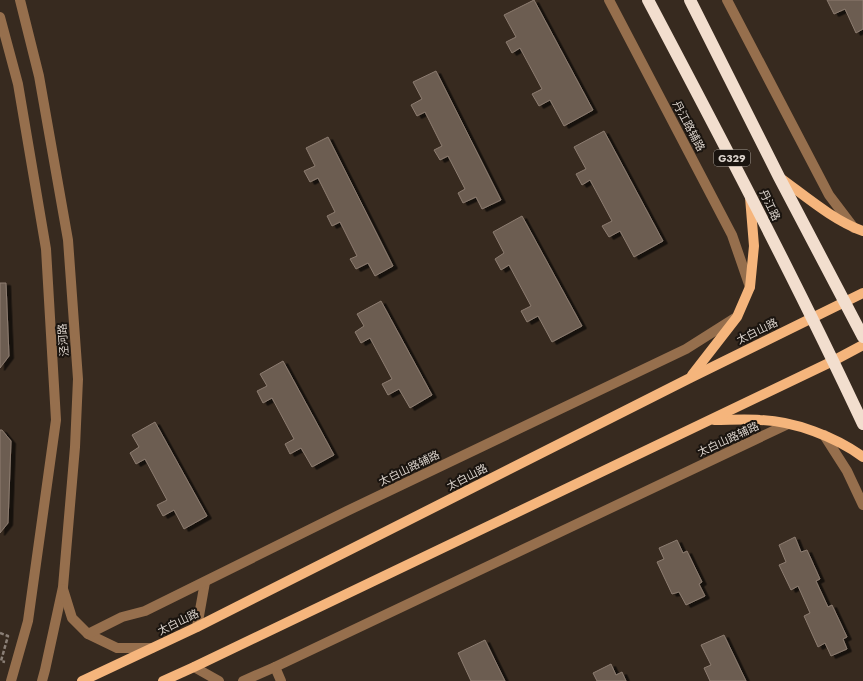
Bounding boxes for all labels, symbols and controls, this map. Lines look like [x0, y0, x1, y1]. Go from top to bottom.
street label: 丹江路辅路 [669, 98, 709, 154]
road number: G329 [714, 150, 750, 166]
street label: 丹江路 [756, 187, 784, 223]
street label: 太白山路 [734, 314, 780, 348]
street label: 泾河路 [54, 323, 72, 357]
street label: 太白山路辅路 [695, 418, 761, 460]
street label: 太白山路辅路 [376, 446, 442, 490]
street label: 太白山路 [444, 460, 490, 494]
street label: 太白山路 [155, 605, 201, 639]

